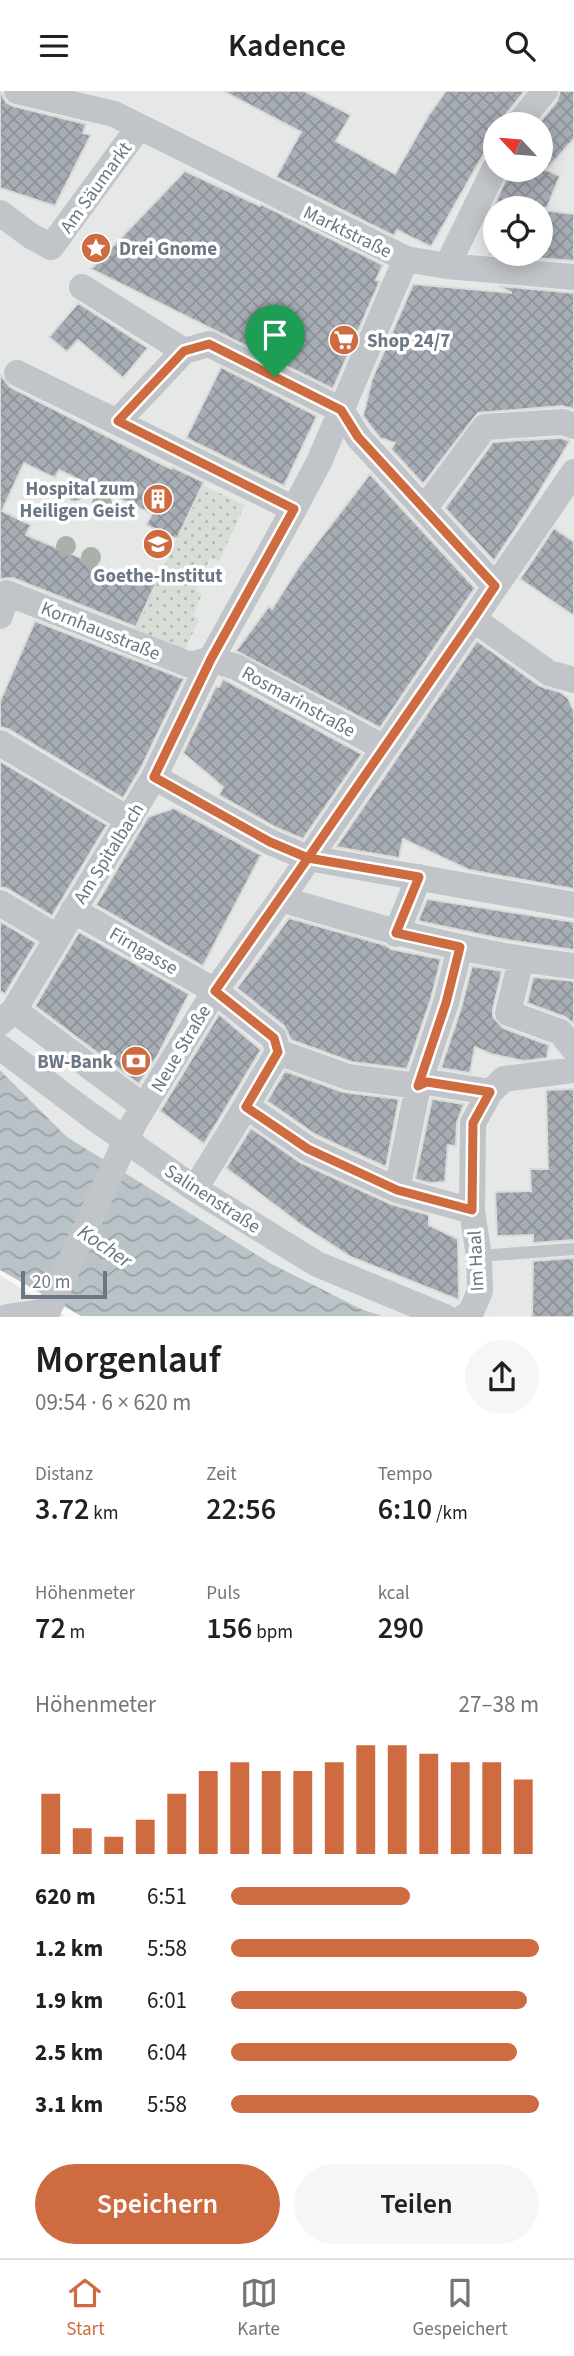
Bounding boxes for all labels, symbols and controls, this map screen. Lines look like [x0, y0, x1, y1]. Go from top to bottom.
text: Kadence [228, 23, 346, 69]
icon: menu [35, 27, 73, 65]
icon: search [501, 27, 539, 65]
north arrow [483, 112, 553, 182]
map controls [483, 112, 553, 266]
street label: Am Säumarkt [54, 136, 139, 239]
button: locate [483, 196, 553, 266]
street label: Marktstraße [299, 199, 396, 265]
place icon: Drei Gnome [79, 231, 113, 265]
place label: Drei Gnome [119, 236, 217, 263]
pin [245, 305, 305, 377]
icon: arrive [256, 316, 294, 354]
supermarket icon: Shop 24/7 [327, 323, 361, 357]
place label: Shop 24/7 [367, 328, 450, 355]
place label: Hospital zum Heiligen Geist [20, 476, 135, 525]
building icon: Hospital zum Heiligen Geist [141, 482, 175, 516]
school or university icon: Goethe-Institut [141, 527, 175, 561]
place label: Goethe-Institut [93, 563, 223, 590]
street label: Kornhausstraße [37, 595, 164, 668]
street label: Rosmarinstraße [237, 660, 360, 745]
street label: Am Spitalbach [67, 798, 151, 909]
street label: Firngasse [104, 921, 183, 982]
street label: Neue Straße [145, 1000, 218, 1098]
bank icon: BW-Bank [119, 1044, 153, 1078]
place label: BW-Bank [37, 1049, 114, 1076]
street label: Salinenstraße [159, 1158, 265, 1240]
water label: Kocher [72, 1217, 139, 1276]
street label: Im Haal [461, 1230, 492, 1292]
scale bar [21, 1267, 107, 1299]
text: 20 m [32, 1269, 70, 1296]
text: Morgenlauf [35, 1333, 221, 1387]
button: share [465, 1340, 539, 1414]
text: 09:54 · 6 × 620 m [35, 1386, 191, 1419]
text: Distanz [35, 1461, 93, 1488]
text: Zeit [206, 1461, 237, 1488]
text: Tempo [378, 1461, 433, 1488]
text: 3.72 [35, 1488, 89, 1531]
text: 22:56 [206, 1488, 276, 1531]
text: 6:10 [378, 1488, 432, 1531]
text: km [89, 1500, 118, 1527]
text: /km [432, 1500, 468, 1527]
text: Höhenmeter [35, 1580, 135, 1607]
text: Puls [206, 1580, 240, 1607]
text: kcal [378, 1580, 410, 1607]
text: 72 [35, 1607, 66, 1650]
text: 156 [206, 1607, 253, 1650]
text: 290 [378, 1607, 424, 1650]
text: m [66, 1619, 85, 1646]
text: bpm [253, 1619, 293, 1646]
text: Höhenmeter [35, 1688, 156, 1721]
text: 27–38 m [459, 1688, 539, 1721]
text: 620 m [35, 1880, 96, 1913]
text: 6:51 [147, 1880, 187, 1913]
text: 1.2 km [35, 1932, 103, 1965]
text: 5:58 [147, 1932, 187, 1965]
text: 1.9 km [35, 1984, 103, 2017]
text: 6:01 [147, 1984, 187, 2017]
text: 2.5 km [35, 2036, 103, 2069]
text: 6:04 [147, 2036, 187, 2069]
text: 3.1 km [35, 2088, 103, 2121]
text: 5:58 [147, 2088, 187, 2121]
button: Speichern [35, 2164, 280, 2244]
button: Teilen [294, 2164, 539, 2244]
tab: Start [66, 2274, 105, 2343]
tab: Karte [237, 2274, 280, 2343]
tab: Gespeichert [412, 2274, 508, 2343]

